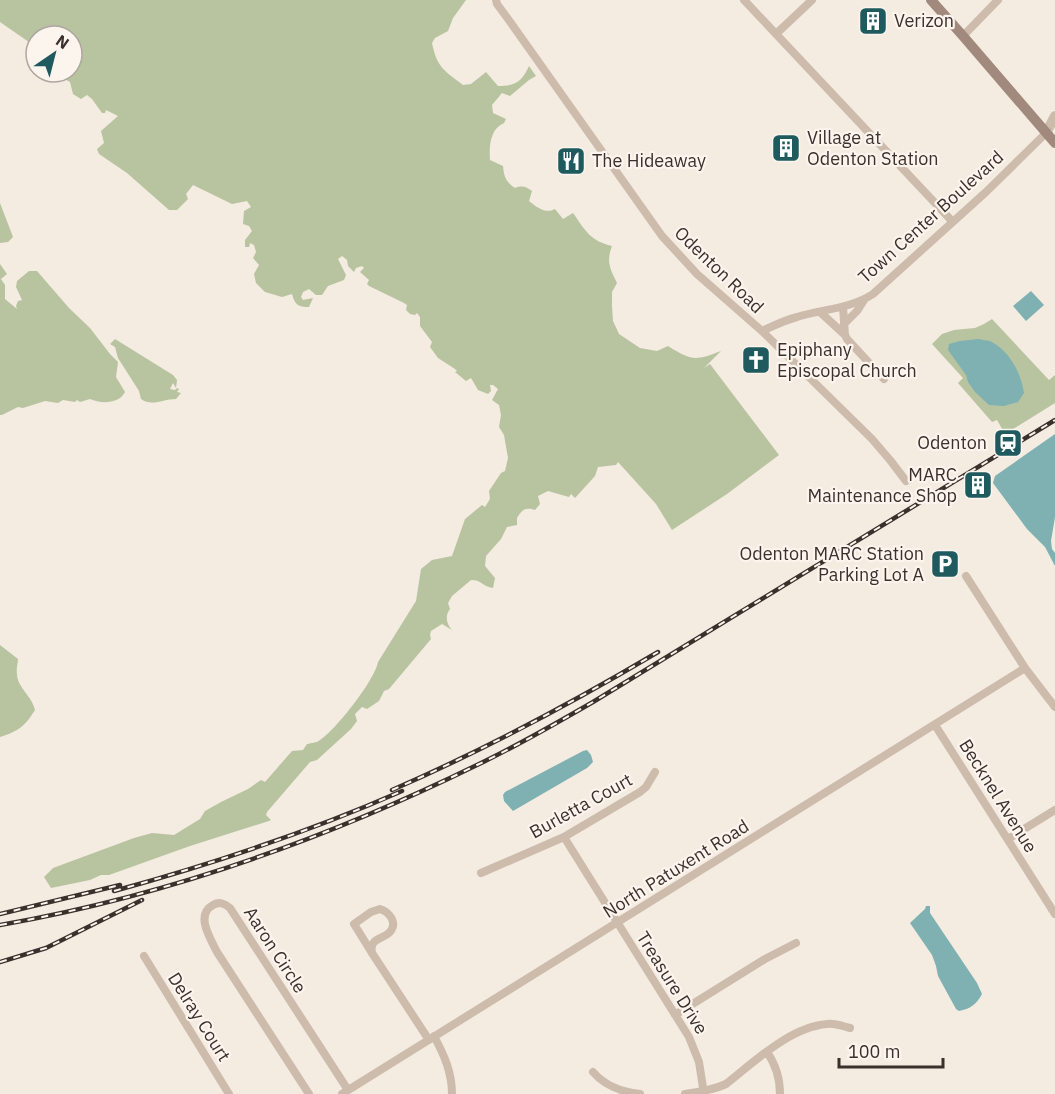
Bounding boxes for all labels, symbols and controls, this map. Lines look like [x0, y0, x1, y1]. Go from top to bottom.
building icon: Verizon [857, 5, 889, 37]
place label: Verizon [894, 9, 954, 32]
north arrow [24, 24, 84, 84]
text: N [52, 30, 73, 53]
place label: Village at Odenton Station [807, 126, 939, 170]
building icon: Village at Odenton Station [770, 132, 802, 164]
restaurant icon: The Hideaway [555, 145, 587, 177]
street label: Town Center Boulevard [853, 145, 1008, 288]
place label: The Hideaway [592, 149, 706, 172]
street label: Odenton Road [670, 221, 769, 318]
place label: Epiphany Episcopal Church [777, 338, 917, 382]
church icon: Epiphany Episcopal Church [740, 344, 772, 376]
station icon: Odenton [992, 427, 1024, 459]
place label: Odenton [917, 431, 987, 454]
place label: MARC Maintenance Shop [808, 463, 957, 507]
building icon: MARC Maintenance Shop [962, 469, 994, 501]
place label: Odenton MARC Station Parking Lot A [739, 542, 924, 586]
parking icon: Odenton MARC Station Parking Lot A [929, 548, 961, 580]
street label: Becknel Avenue [954, 735, 1043, 857]
street label: Burletta Court [525, 768, 636, 843]
street label: North Patuxent Road [598, 814, 753, 923]
street label: Aaron Circle [239, 902, 312, 997]
street label: Treasure Drive [632, 927, 713, 1038]
street label: Delray Court [163, 968, 236, 1065]
scale bar [839, 1031, 942, 1069]
text: 100 m [848, 1040, 900, 1063]

